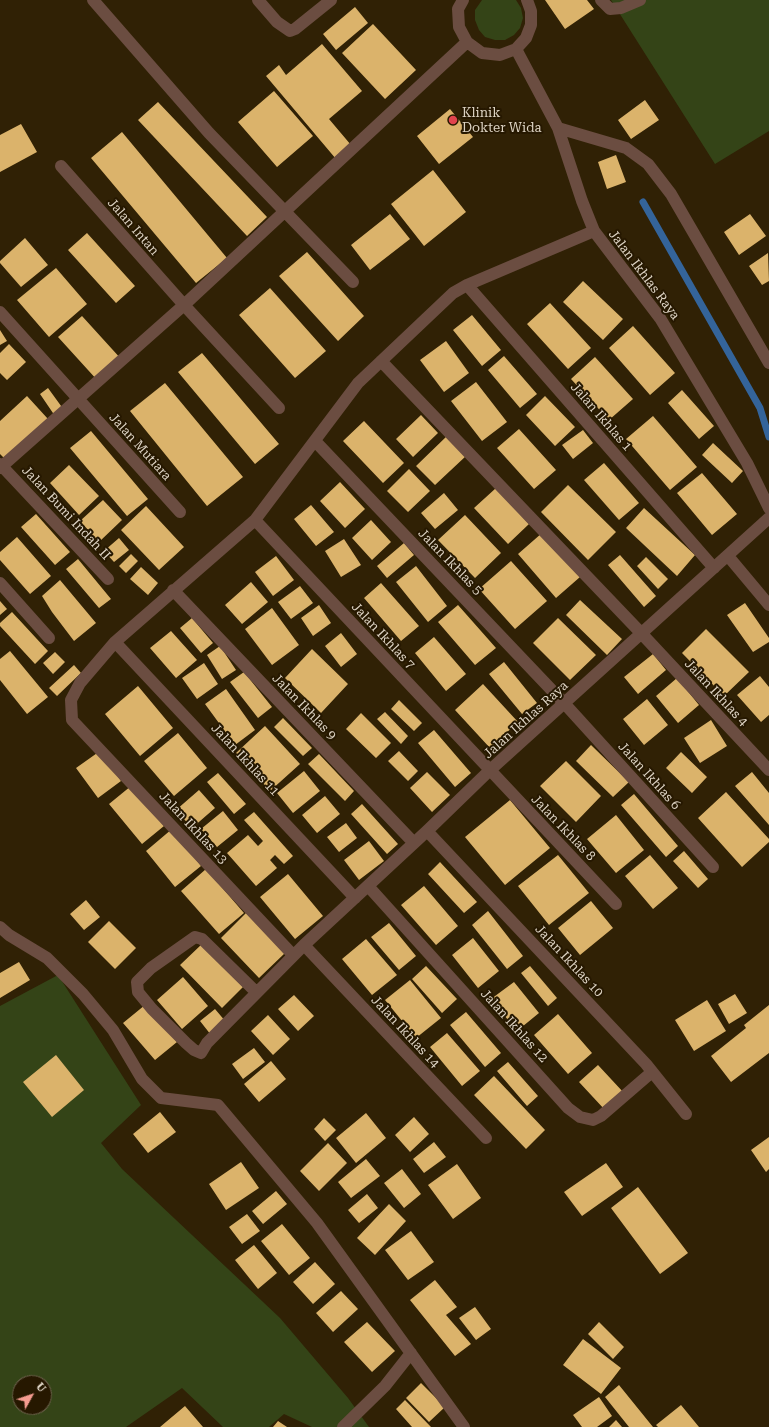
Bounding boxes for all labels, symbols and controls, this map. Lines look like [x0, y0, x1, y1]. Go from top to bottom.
place label: Klinik Dokter Wida [462, 105, 542, 136]
marker: Klinik Dokter Wida [447, 114, 459, 126]
street label: Jalan Intan [104, 195, 162, 259]
street label: Jalan Ikhlas Raya [605, 227, 683, 323]
street label: Jalan Ikhlas 1 [567, 380, 635, 454]
street label: Jalan Mutiara [106, 410, 174, 484]
street label: Jalan Bumi Indah II [18, 463, 114, 563]
street label: Jalan Ikhlas 5 [415, 526, 485, 598]
street label: Jalan Ikhlas 7 [348, 599, 418, 673]
street label: Jalan Ikhlas 4 [681, 656, 751, 730]
street label: Jalan Ikhlas 9 [269, 671, 339, 743]
street label: Jalan Ikhlas Raya [480, 678, 572, 762]
street label: Jalan Ikhlas 11 [208, 721, 282, 799]
street label: Jalan Ikhlas 6 [615, 739, 683, 813]
street label: Jalan Ikhlas 13 [156, 789, 230, 867]
street label: Jalan Ikhlas 8 [528, 792, 598, 864]
street label: Jalan Ikhlas 10 [532, 922, 606, 1000]
street label: Jalan Ikhlas 12 [477, 986, 551, 1066]
street label: Jalan Ikhlas 14 [368, 993, 442, 1071]
north arrow [12, 1375, 52, 1415]
text: U [33, 1380, 49, 1395]

